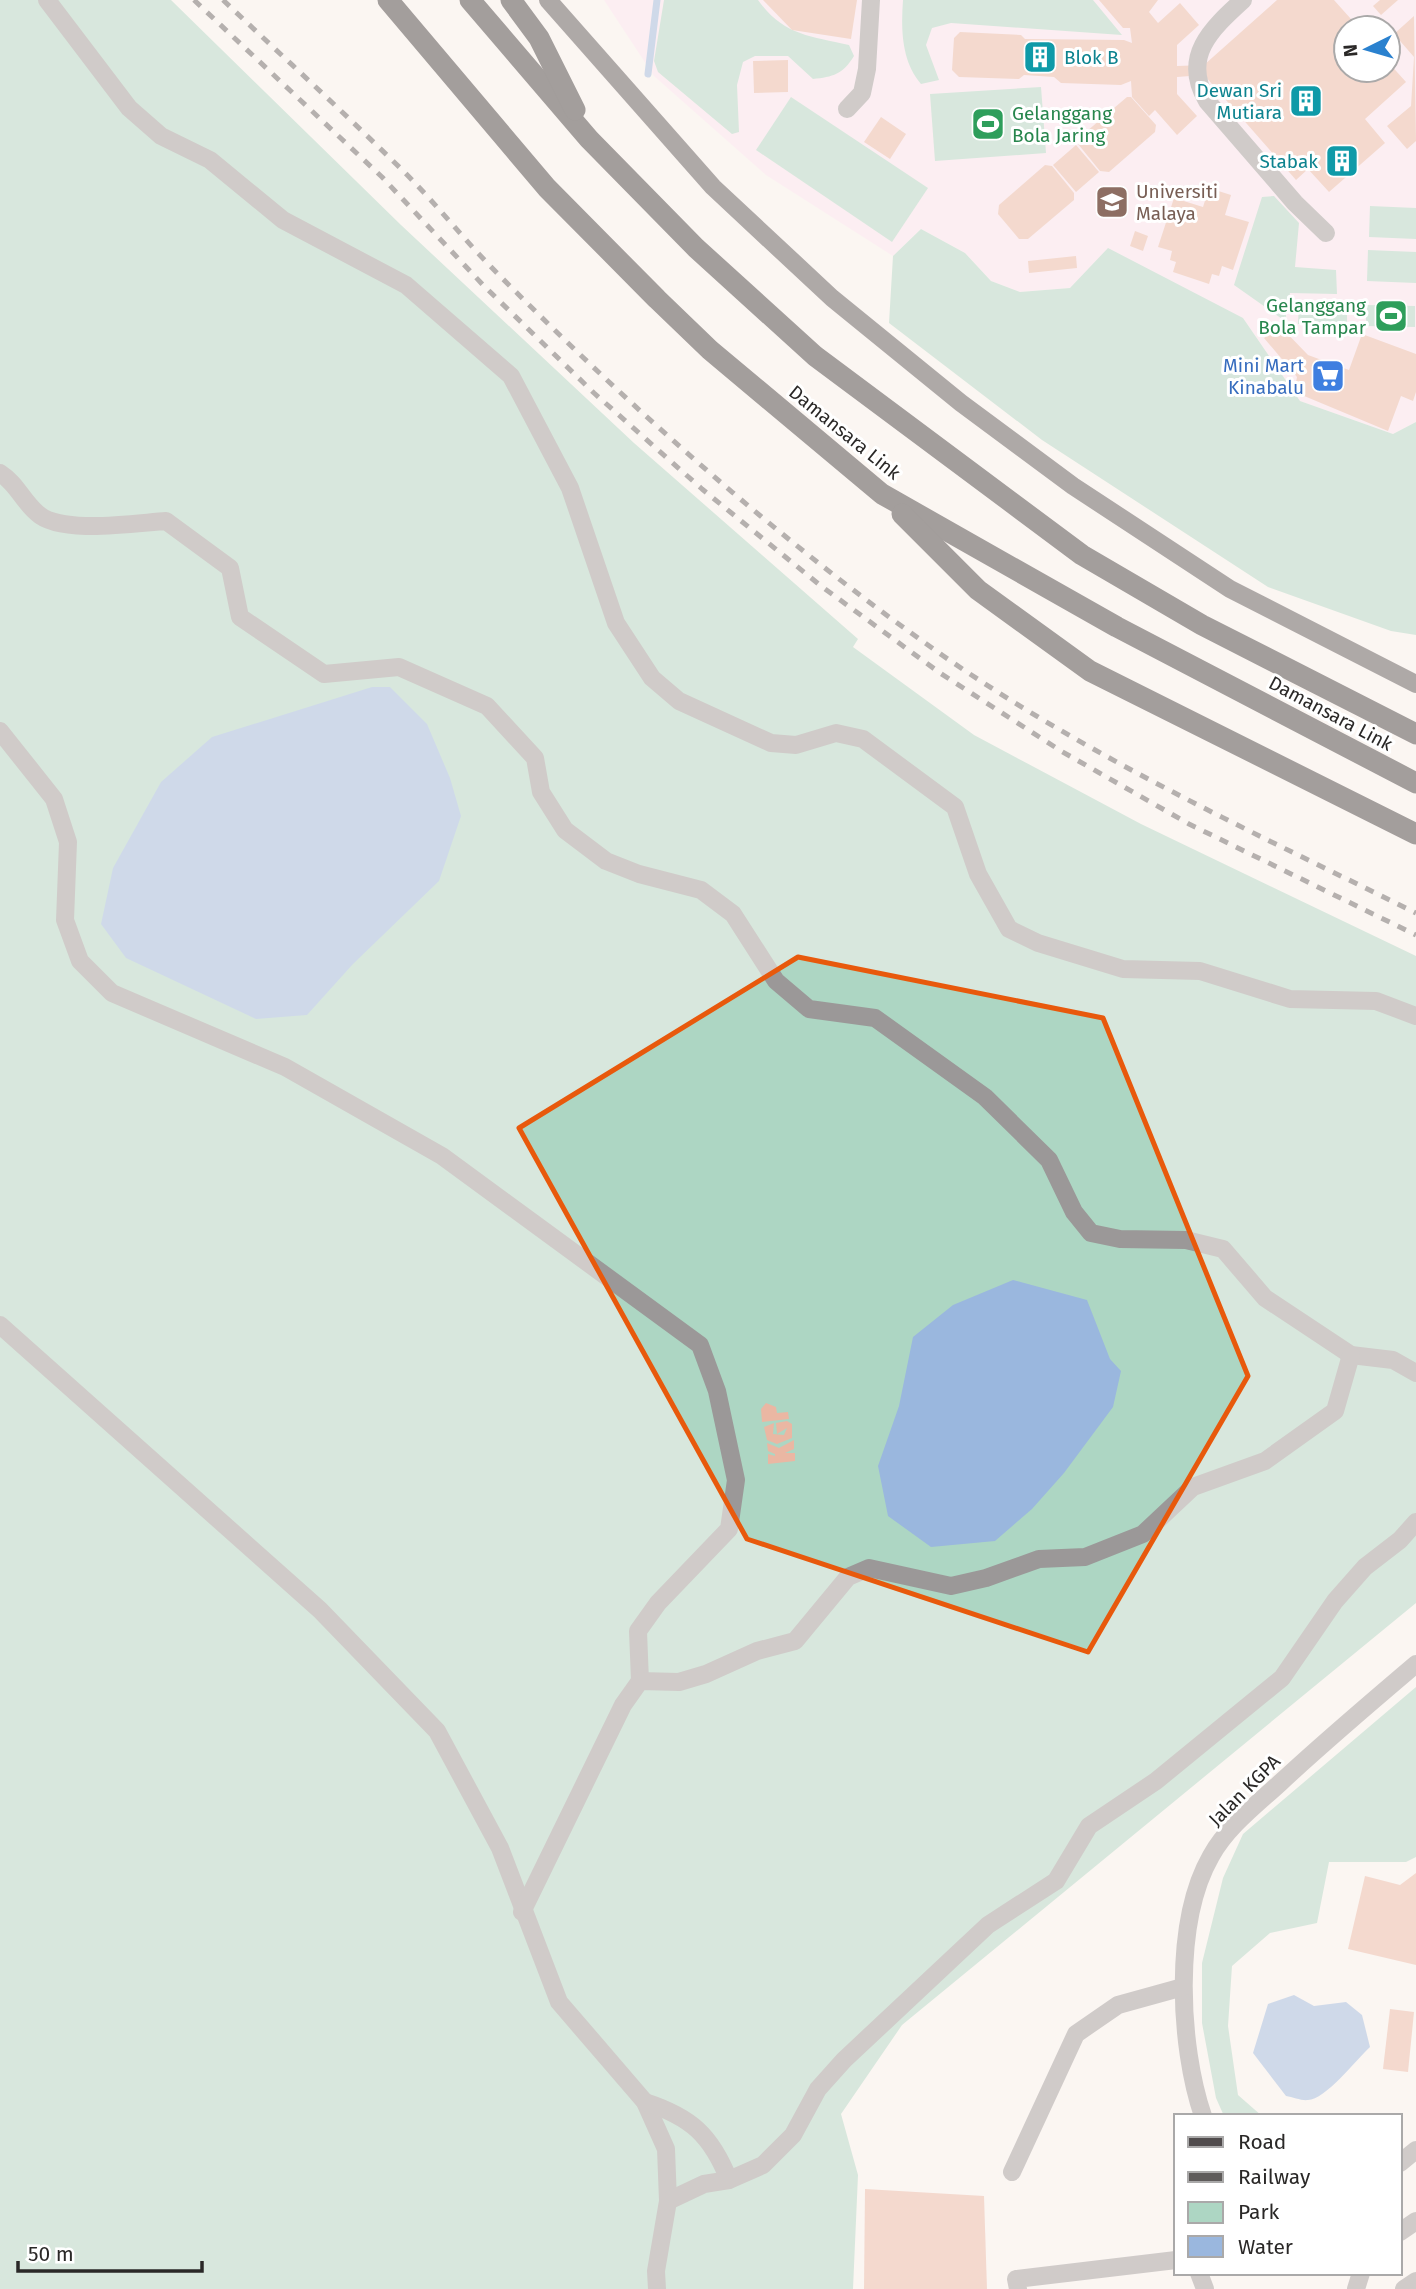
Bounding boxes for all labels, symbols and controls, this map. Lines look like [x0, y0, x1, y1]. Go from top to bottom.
north arrow [1332, 14, 1402, 84]
building icon: Blok B [1021, 38, 1059, 76]
text: N [1339, 43, 1363, 58]
place label: Blok B [1064, 46, 1118, 69]
place label: Dewan Sri Mutiara [1196, 79, 1282, 124]
building icon: Dewan Sri Mutiara [1287, 82, 1325, 120]
place label: Gelanggang Bola Jaring [1012, 102, 1112, 147]
sports icon: Gelanggang Bola Jaring [969, 105, 1007, 143]
building icon: Stabak [1323, 142, 1361, 180]
place label: Stabak [1259, 150, 1318, 173]
place label: Universiti Malaya [1136, 180, 1218, 225]
school or university icon: Universiti Malaya [1093, 183, 1131, 221]
place label: Gelanggang Bola Tampar [1258, 294, 1367, 339]
sports icon: Gelanggang Bola Tampar [1372, 297, 1410, 335]
place label: Mini Mart Kinabalu [1223, 354, 1304, 399]
supermarket icon: Mini Mart Kinabalu [1309, 357, 1347, 395]
street label: Damansara Link [784, 380, 905, 485]
street label: Damansara Link [1265, 671, 1397, 756]
street label: Jalan KGPA [1204, 1750, 1285, 1831]
legend [1174, 2114, 1402, 2275]
text: Road [1238, 2129, 1286, 2155]
text: Railway [1238, 2164, 1311, 2190]
text: Park [1238, 2199, 1280, 2225]
scale bar [18, 2230, 201, 2274]
text: Water [1238, 2234, 1293, 2260]
text: 50 m [28, 2241, 74, 2267]

